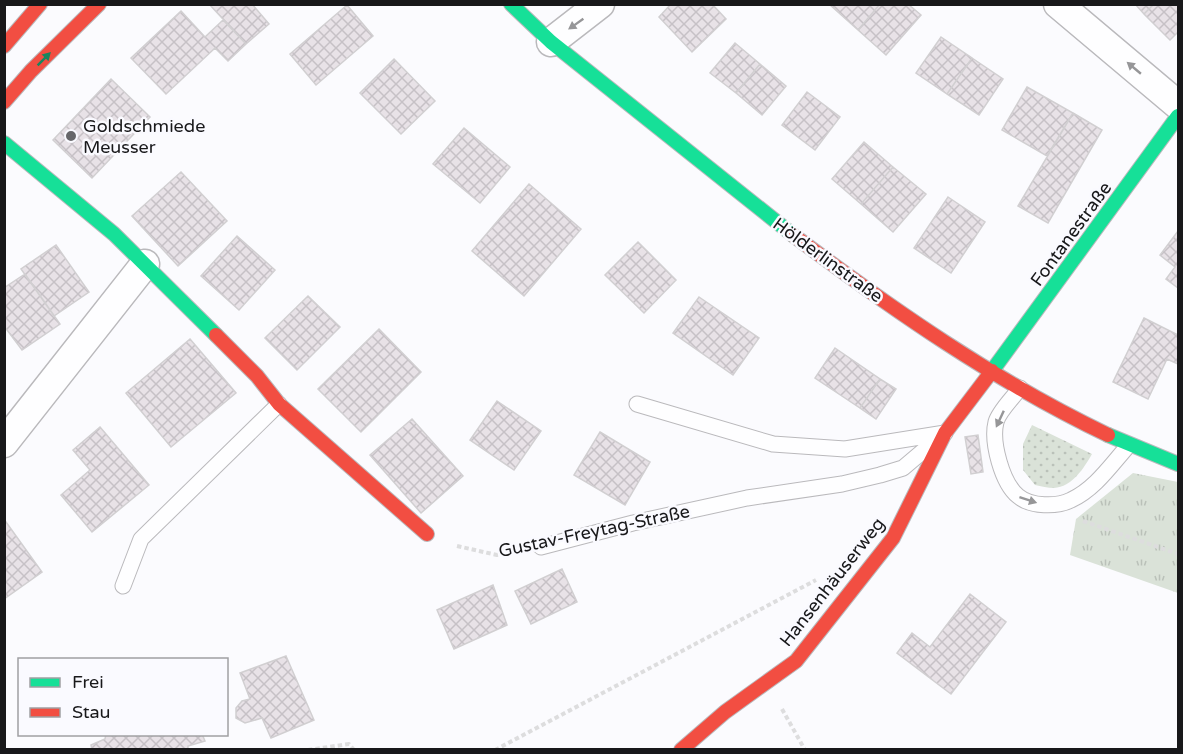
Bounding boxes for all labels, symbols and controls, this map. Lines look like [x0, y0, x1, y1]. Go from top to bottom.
one-way arrow [568, 18, 584, 29]
one-way arrow [36, 52, 50, 66]
one-way arrow [1127, 62, 1142, 75]
place label: Goldschmiede Meusser [83, 115, 205, 158]
marker: Goldschmiede Meusser [64, 129, 78, 143]
street label: Fontanestraße [1026, 178, 1116, 290]
street label: Hölderlinstraße [769, 213, 887, 307]
one-way arrow [995, 410, 1005, 428]
one-way arrow [1019, 496, 1037, 505]
street label: Gustav-Freytag-Straße [496, 500, 692, 562]
street label: Hansenhäuserweg [775, 513, 889, 651]
legend [18, 658, 228, 736]
text: Frei [72, 671, 104, 693]
text: Stau [72, 701, 111, 723]

